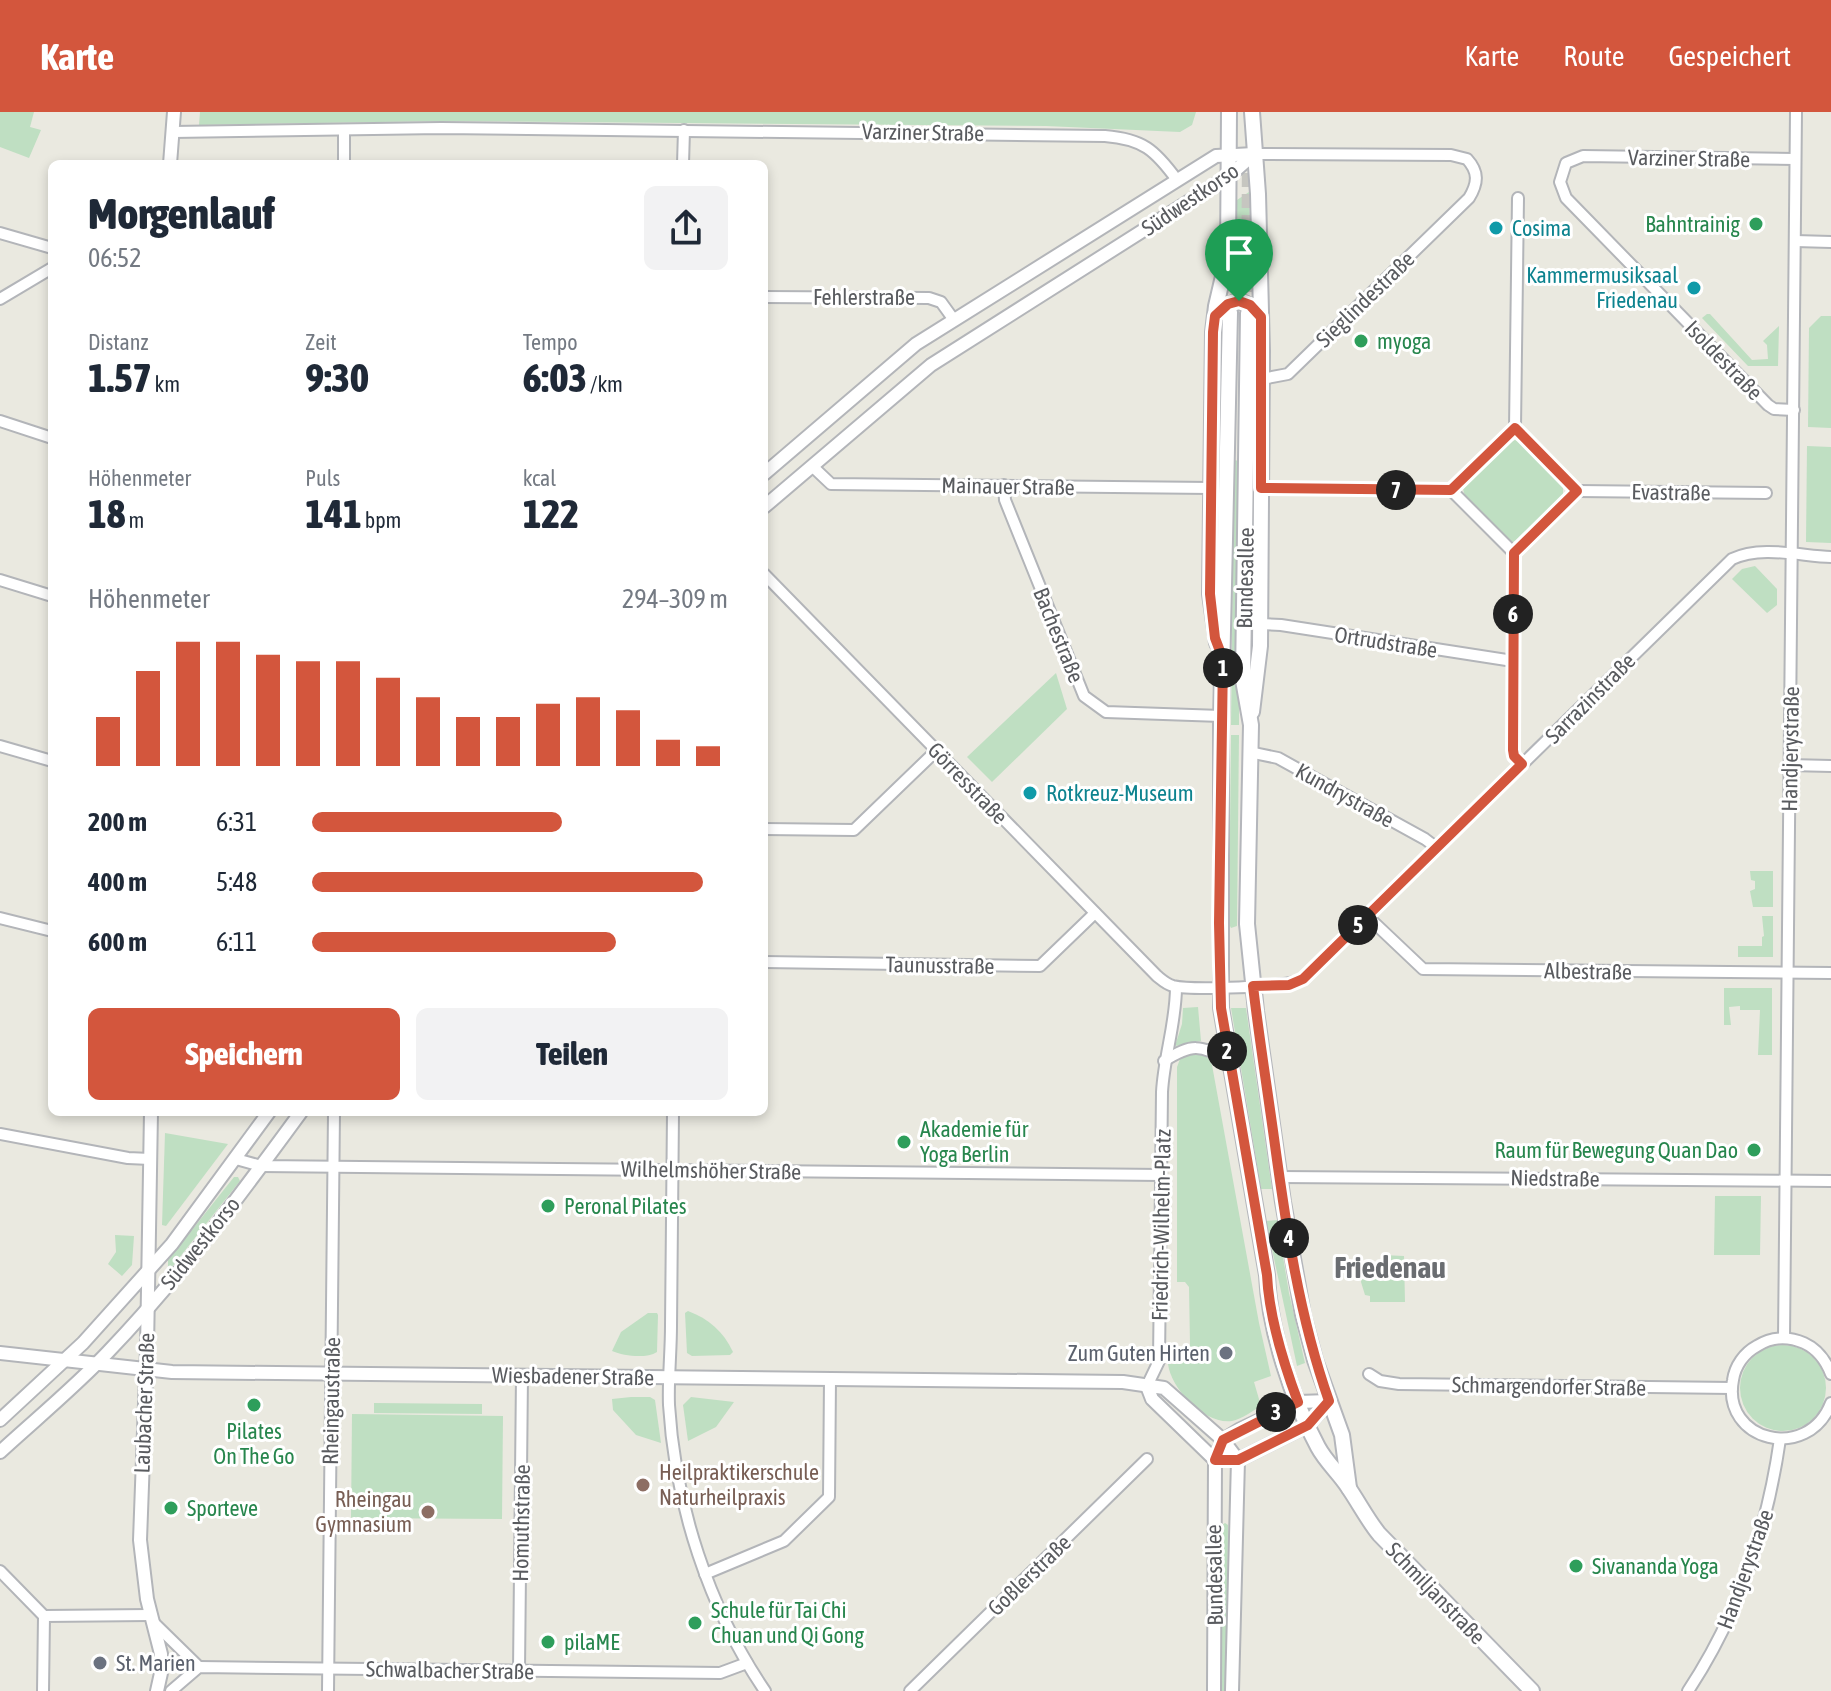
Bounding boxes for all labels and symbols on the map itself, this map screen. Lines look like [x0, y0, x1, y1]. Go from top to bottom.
street label: Varziner Straße [862, 118, 984, 146]
street label: Varziner Straße [1628, 144, 1750, 172]
street label: Südwestkorso [1137, 157, 1243, 241]
place label: Bahntrainig [1645, 211, 1741, 237]
place label: Cosima [1512, 215, 1571, 241]
marker: Bahntrainig [1747, 215, 1765, 233]
pin [1205, 219, 1273, 301]
marker: Cosima [1487, 219, 1505, 237]
street label: Sieglindestraße [1310, 246, 1420, 352]
place label: Kammermusiksaal Friedenau [1526, 262, 1678, 313]
marker: Kammermusiksaal Friedenau [1685, 279, 1703, 297]
street label: Fehlerstraße [813, 284, 915, 310]
street label: Isoldestraße [1680, 315, 1768, 405]
place label: myoga [1377, 328, 1431, 354]
marker: myoga [1352, 332, 1370, 350]
pin: 7 [1376, 470, 1416, 510]
street label: Mainauer Straße [941, 472, 1075, 500]
street label: Evastraße [1631, 478, 1711, 506]
street label: Bundesallee [1231, 527, 1259, 629]
street label: Bachestraße [1028, 584, 1090, 686]
pin: 6 [1493, 594, 1533, 634]
street label: Ortrudstraße [1333, 621, 1439, 663]
pin: 1 [1203, 648, 1243, 688]
street label: Sarrazinstraße [1540, 648, 1640, 748]
street label: Handjerystraße [1776, 686, 1804, 812]
street label: Görresstraße [923, 737, 1013, 829]
street label: Kundrystraße [1291, 757, 1399, 833]
place label: Rotkreuz-Museum [1046, 780, 1193, 806]
marker: Rotkreuz-Museum [1021, 784, 1039, 802]
pin: 5 [1338, 905, 1378, 945]
street label: Taunusstraße [885, 951, 995, 979]
street label: Albestraße [1544, 957, 1632, 985]
pin: 2 [1207, 1031, 1247, 1071]
place label: Akademie für Yoga Berlin [920, 1116, 1029, 1167]
street label: Friedrich-Wilhelm-Platz [1146, 1129, 1176, 1321]
marker: Akademie für Yoga Berlin [895, 1133, 913, 1151]
place label: Raum für Bewegung Quan Dao [1494, 1137, 1738, 1163]
marker: Raum für Bewegung Quan Dao [1745, 1141, 1763, 1159]
street label: Wilhelmshöher Straße [621, 1155, 801, 1185]
street label: Niedstraße [1510, 1164, 1600, 1192]
street label: Südwestkorso [155, 1191, 245, 1295]
place label: Peronal Pilates [564, 1193, 687, 1219]
marker: Peronal Pilates [539, 1197, 557, 1215]
pin: 4 [1269, 1218, 1309, 1258]
district label: Friedenau [1334, 1250, 1446, 1284]
street label: Laubacher Straße [129, 1332, 159, 1474]
street label: Rheingaustraße [317, 1337, 345, 1465]
place label: Zum Guten Hirten [1068, 1340, 1210, 1366]
marker: Zum Guten Hirten [1217, 1344, 1235, 1362]
street label: Wiesbadener Straße [492, 1362, 654, 1390]
street label: Schmargendorfer Straße [1452, 1371, 1646, 1401]
pin: 3 [1256, 1392, 1296, 1432]
marker: Pilates On The Go [245, 1396, 263, 1414]
place label: Pilates On The Go [213, 1418, 295, 1469]
place label: Heilpraktikerschule Naturheilpraxis [659, 1459, 819, 1510]
street label: Homuthstraße [507, 1464, 535, 1582]
marker: Heilpraktikerschule Naturheilpraxis [634, 1476, 652, 1494]
place label: Rheingau Gymnasium [315, 1486, 412, 1537]
place label: Sporteve [187, 1495, 258, 1521]
marker: Sporteve [162, 1499, 180, 1517]
marker: Rheingau Gymnasium [419, 1503, 437, 1521]
street label: Handjerystraße [1711, 1506, 1779, 1632]
street label: Bundesallee [1200, 1524, 1228, 1626]
street label: Goßlerstraße [982, 1529, 1076, 1621]
street label: Schmiljanstraße [1381, 1537, 1491, 1649]
place label: Sivananda Yoga [1592, 1553, 1719, 1579]
marker: Sivananda Yoga [1567, 1557, 1585, 1575]
place label: Schule für Tai Chi Chuan und Qi Gong [711, 1597, 864, 1648]
marker: Schule für Tai Chi Chuan und Qi Gong [686, 1614, 704, 1632]
place label: pilaME [564, 1629, 620, 1655]
marker: pilaME [539, 1633, 557, 1651]
place label: St. Marien [116, 1650, 196, 1676]
marker: St. Marien [91, 1654, 109, 1672]
street label: Schwalbacher Straße [366, 1656, 534, 1684]

